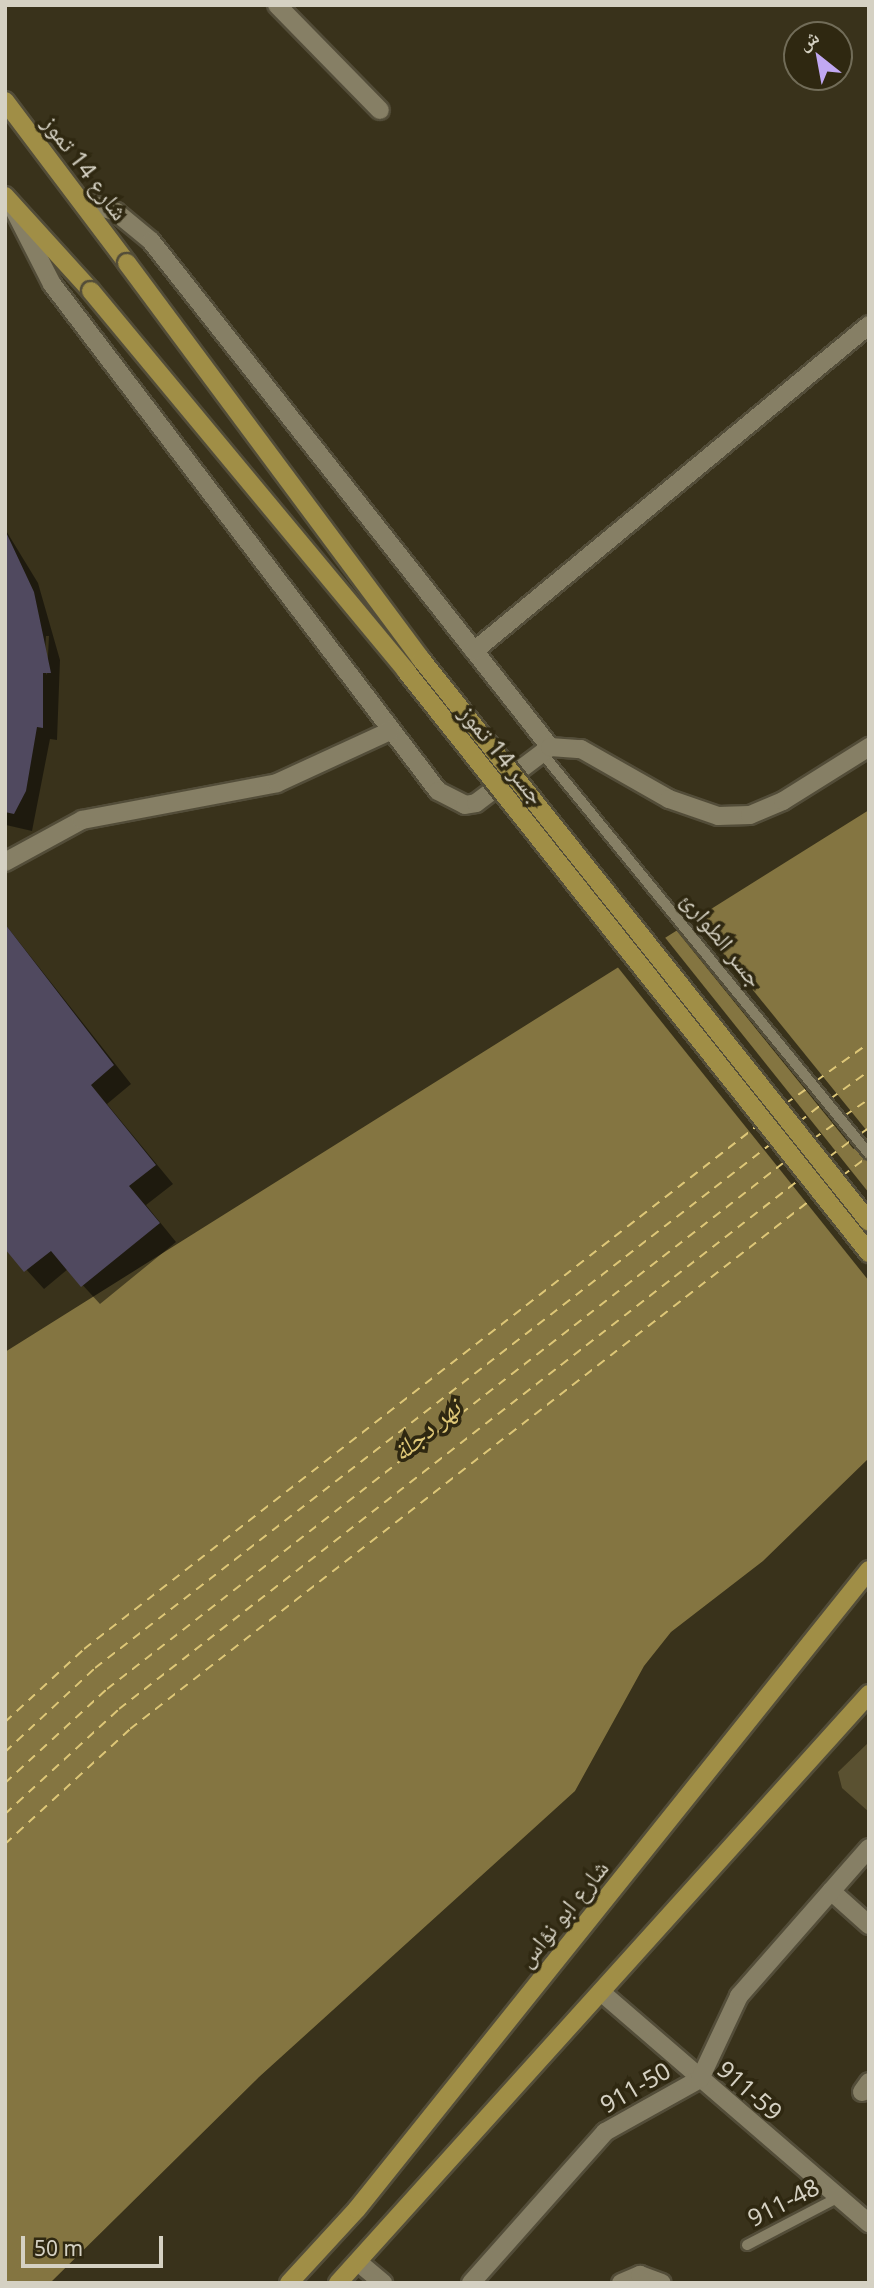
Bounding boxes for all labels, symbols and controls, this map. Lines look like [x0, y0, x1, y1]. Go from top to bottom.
north arrow [783, 21, 853, 91]
text: ش [793, 23, 824, 56]
street label: شارع 14 تموز [37, 109, 135, 225]
street label: جسر 14 تموز [454, 699, 552, 809]
street label: جسر الطوارئ [676, 886, 770, 992]
water label: نهر دجلة [385, 1392, 467, 1468]
street label: شارع ابو نؤاس [510, 1854, 614, 1972]
street label: 911-59 [712, 2054, 788, 2126]
street label: 911-50 [595, 2055, 675, 2119]
street label: 911-48 [742, 2172, 824, 2232]
scale bar [24, 2222, 166, 2266]
text: 50 m [34, 2234, 83, 2262]

